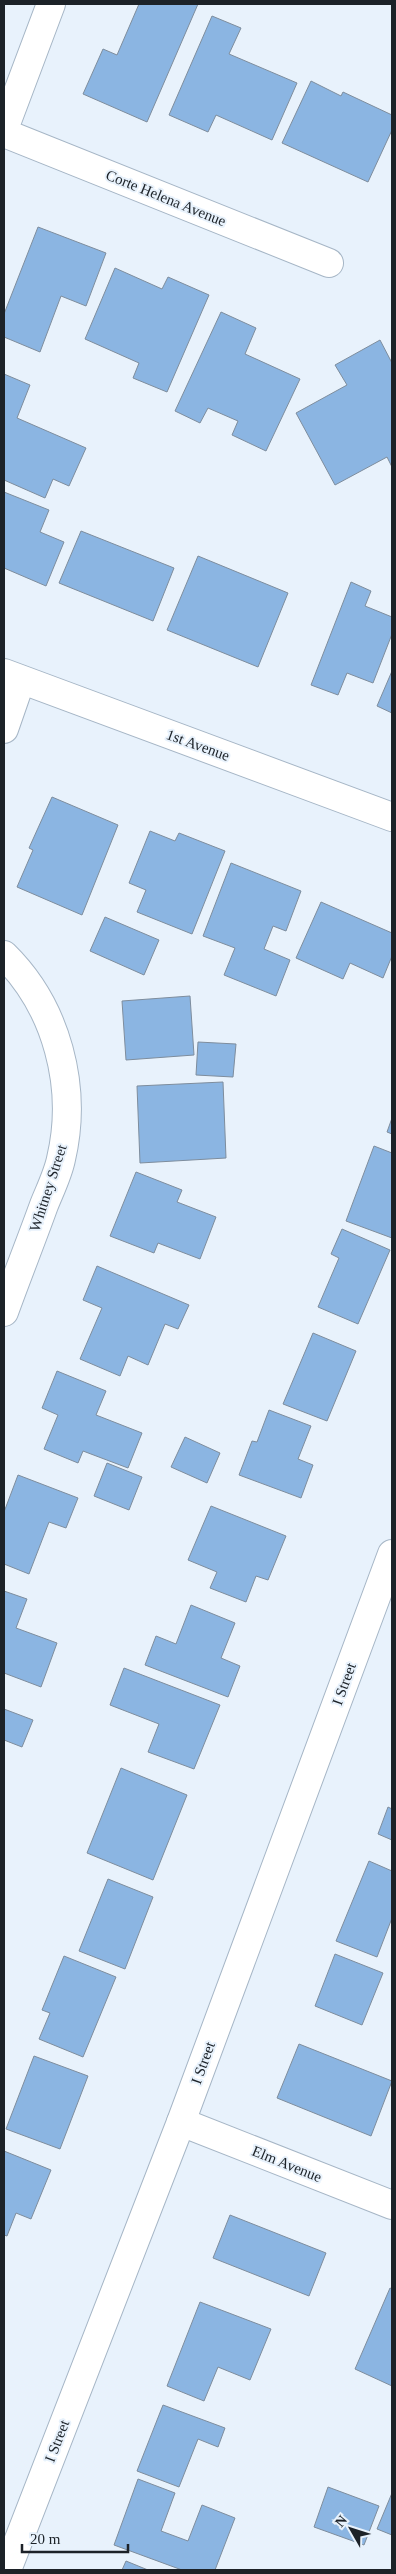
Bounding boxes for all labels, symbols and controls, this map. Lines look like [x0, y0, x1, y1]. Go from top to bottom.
street label: Corte Helena Avenue [104, 167, 229, 230]
street label: 1st Avenue [164, 726, 232, 764]
street label: Whitney Street [26, 1142, 70, 1233]
street label: I Street [329, 1660, 359, 1707]
street label: I Street [188, 2039, 218, 2086]
street label: Elm Avenue [250, 2143, 324, 2185]
street label: I Street [42, 2417, 73, 2464]
north arrow [326, 2504, 376, 2554]
text: N [332, 2512, 350, 2530]
scale bar [22, 2522, 129, 2554]
text: 20 m [30, 2531, 61, 2547]

